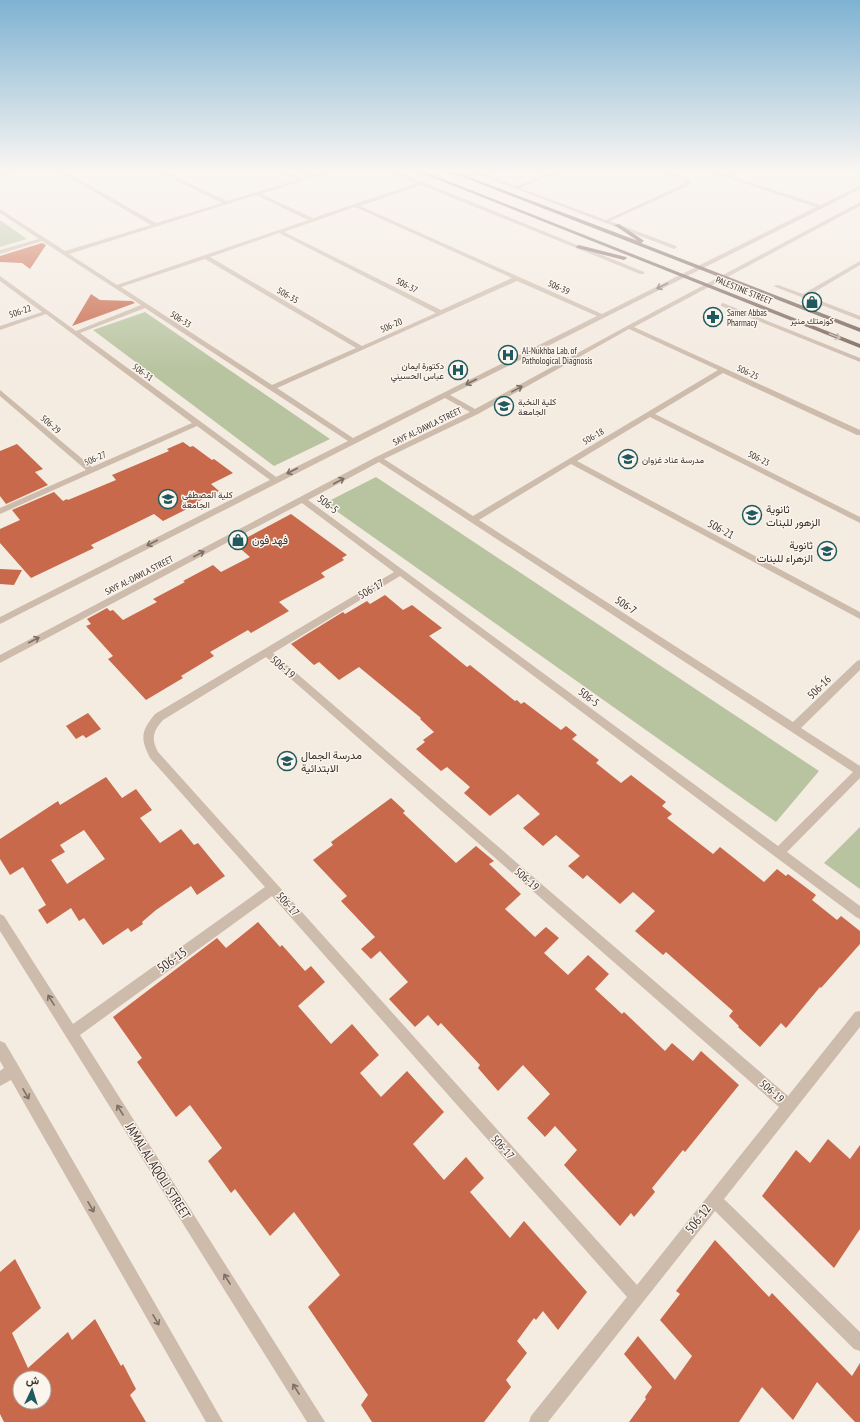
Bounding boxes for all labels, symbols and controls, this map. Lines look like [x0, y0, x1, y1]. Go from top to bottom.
street label: PALESTINE STREET [714, 274, 774, 306]
street label: 506-37 [394, 275, 420, 295]
street label: 506-39 [546, 277, 572, 297]
one-way arrow [657, 283, 669, 290]
street label: 506-35 [275, 285, 301, 305]
shop icon: كوزمتك منير [801, 291, 823, 313]
street label: 506-22 [7, 302, 33, 320]
pharmacy icon: Samer Abbas Pharmacy [702, 306, 724, 328]
place label: Samer Abbas Pharmacy [727, 307, 767, 328]
street label: 506-33 [168, 308, 194, 330]
street label: 506-20 [378, 315, 404, 335]
place label: كوزمتك منير [789, 315, 834, 327]
one-way arrow [829, 333, 841, 340]
hospital icon: Al-Nukhba Lab. of Pathological Diagnosis [497, 344, 519, 366]
place label: Al-Nukhba Lab. of Pathological Diagnosis [522, 345, 592, 366]
hospital icon: دكتورة ايمان عباس الحسيني [447, 359, 469, 381]
place label: دكتورة ايمان عباس الحسيني [391, 360, 444, 383]
street label: 506-31 [131, 361, 155, 383]
street label: 506-25 [735, 362, 761, 382]
one-way arrow [465, 378, 477, 386]
one-way arrow [511, 385, 523, 392]
school or university icon: كلية النخبة الجامعة [493, 395, 515, 417]
place label: كلية النخبة الجامعة [518, 396, 556, 417]
street label: SAYF AL-DAWLA STREET [391, 405, 463, 447]
street label: 506-29 [39, 412, 63, 436]
street label: 506-18 [580, 425, 606, 447]
street label: 506-27 [82, 448, 108, 468]
school or university icon: مدرسة عناد غزوان [617, 448, 639, 470]
street label: 506-23 [746, 448, 772, 468]
place label: مدرسة عناد غزوان [642, 454, 704, 466]
one-way arrow [287, 468, 299, 475]
one-way arrow [333, 477, 345, 484]
school or university icon: كلية المصطفى الجامعة [157, 488, 179, 510]
place label: كلية المصطفى الجامعة [182, 489, 233, 510]
street label: 506-5 [315, 491, 341, 517]
place label: ثانوية الزهور للبنات [766, 502, 820, 529]
school or university icon: ثانوية الزهور للبنات [741, 504, 763, 526]
street label: 506-21 [705, 516, 737, 542]
shop icon: فهد فون [227, 529, 249, 551]
place label: فهد فون [252, 533, 288, 547]
place label: ثانوية الزهراء للبنات [757, 538, 813, 565]
one-way arrow [146, 540, 158, 547]
school or university icon: ثانوية الزهراء للبنات [816, 540, 838, 562]
one-way arrow [193, 550, 205, 557]
street label: SAYF AL-DAWLA STREET [103, 553, 175, 597]
street label: 506-17 [355, 576, 387, 602]
street label: 506-7 [613, 593, 639, 617]
one-way arrow [28, 636, 40, 643]
street label: 506-19 [268, 653, 298, 681]
street label: 506-16 [804, 672, 834, 702]
street label: 506-5 [576, 684, 602, 710]
place label: مدرسة الجمال الابتدائية [301, 748, 362, 775]
school or university icon: مدرسة الجمال الابتدائية [276, 750, 298, 772]
street label: 506-19 [512, 865, 542, 893]
street label: 506-17 [273, 889, 303, 919]
street label: 506-15 [154, 943, 190, 977]
one-way arrow [46, 994, 54, 1006]
street label: 506-19 [757, 1077, 787, 1105]
one-way arrow [23, 1088, 31, 1100]
one-way arrow [116, 1105, 124, 1116]
street label: JAMAL AL AQOLI STREET [121, 1119, 195, 1222]
street label: 506-17 [488, 1132, 518, 1162]
one-way arrow [88, 1201, 96, 1213]
street label: 506-12 [681, 1201, 715, 1237]
one-way arrow [222, 1273, 230, 1285]
one-way arrow [152, 1314, 160, 1326]
north arrow [12, 1370, 52, 1410]
text: ش [26, 1373, 40, 1387]
one-way arrow [292, 1384, 300, 1395]

